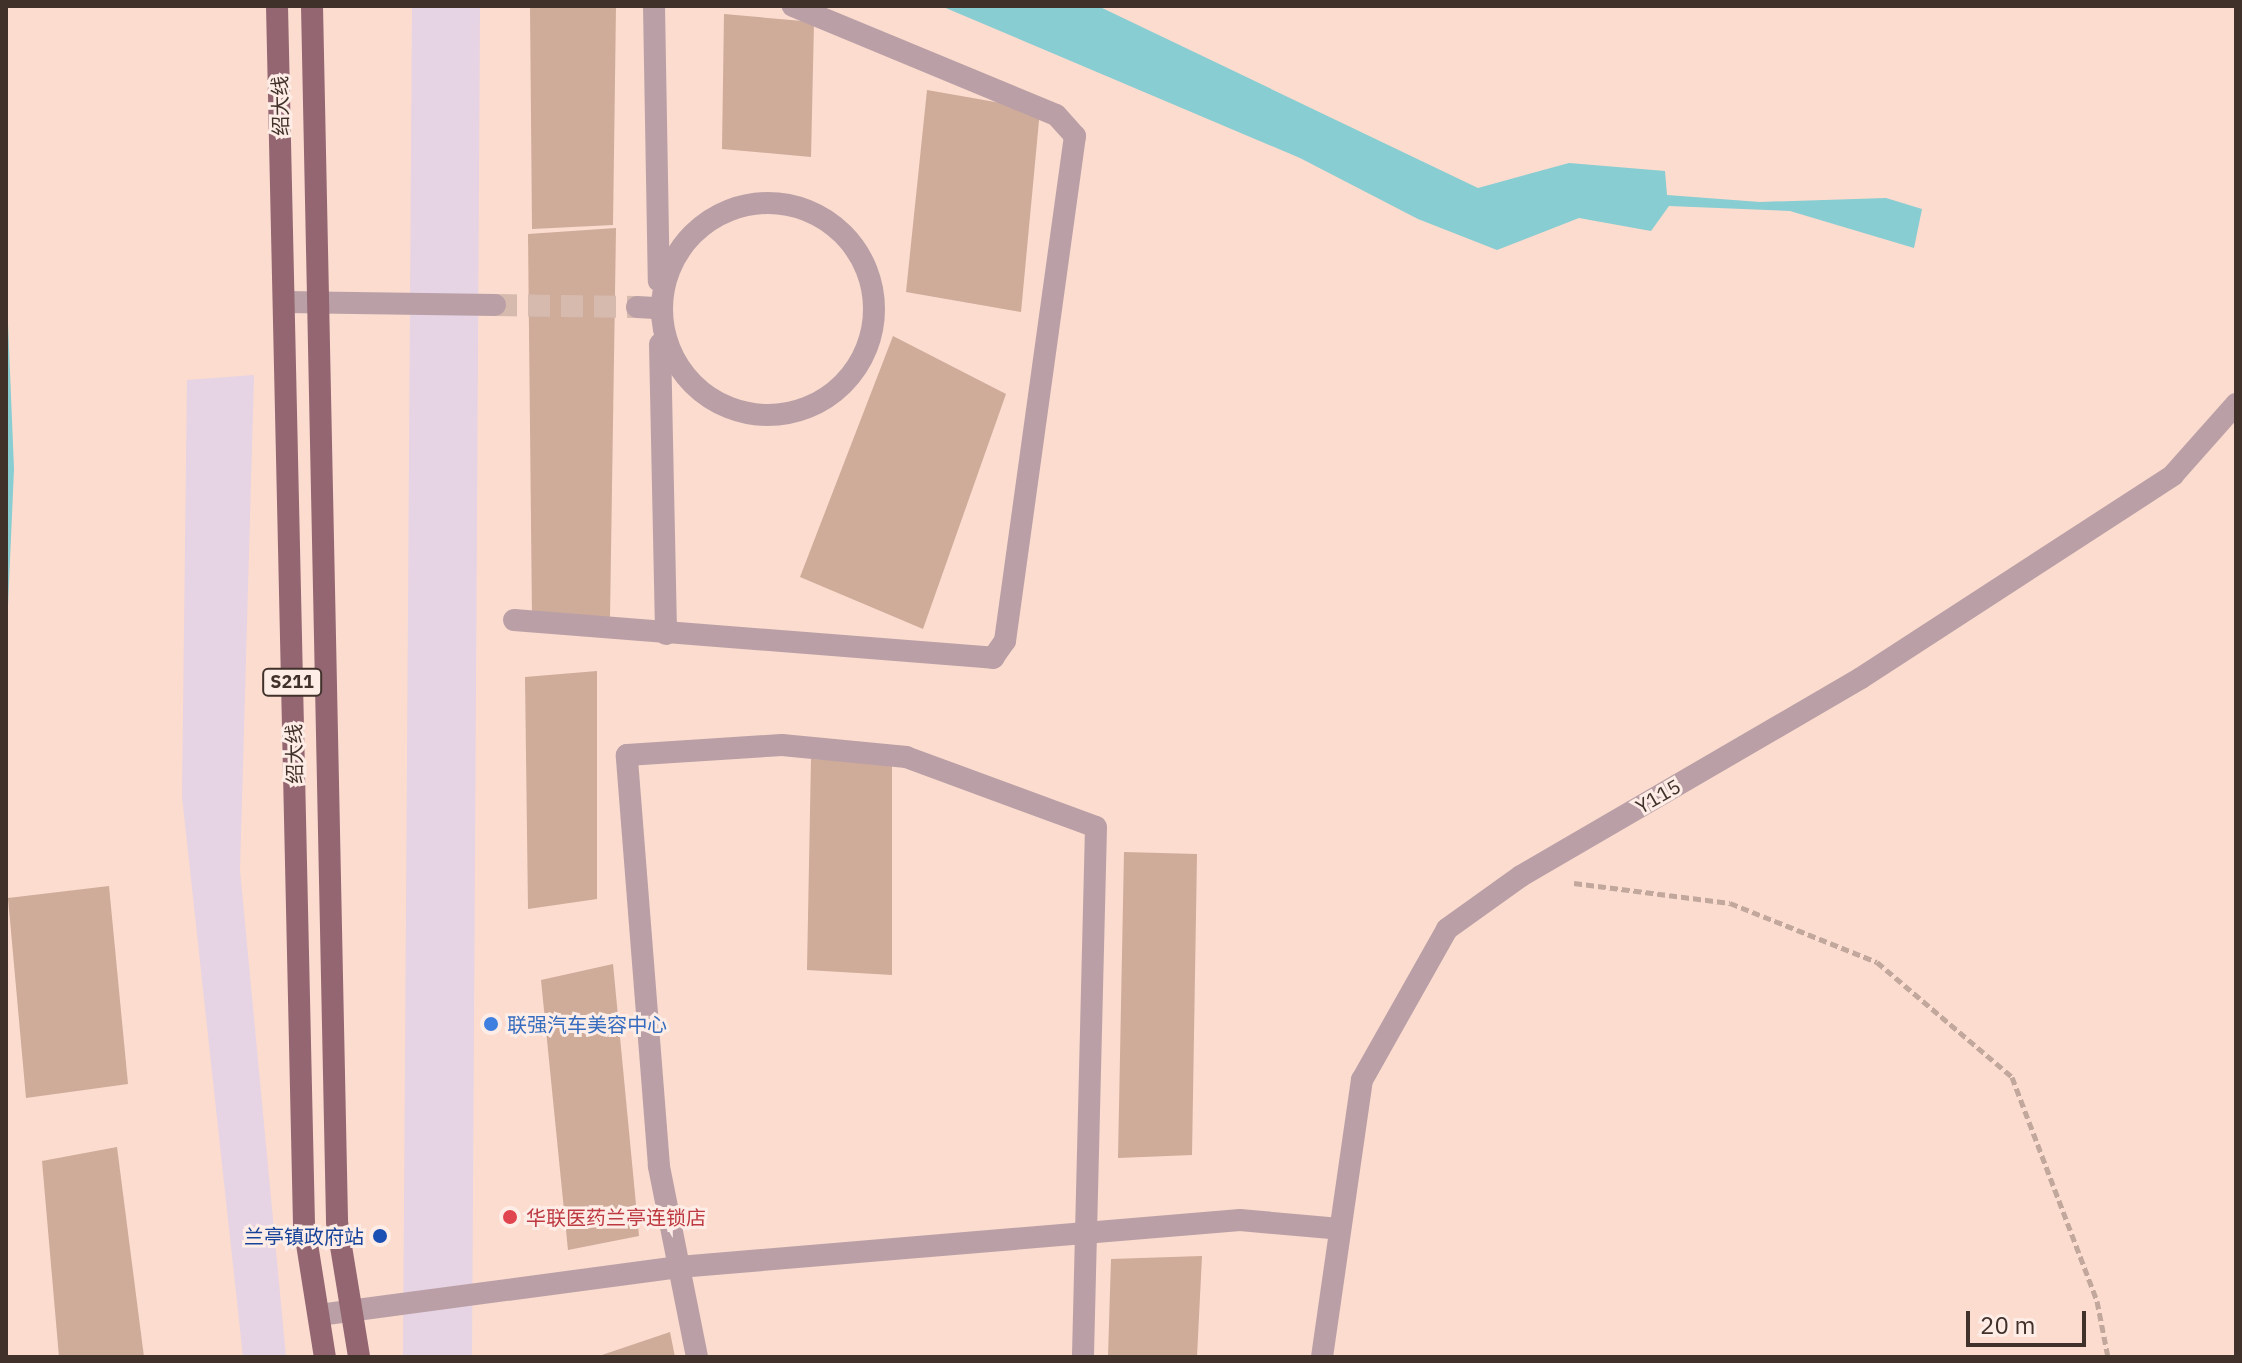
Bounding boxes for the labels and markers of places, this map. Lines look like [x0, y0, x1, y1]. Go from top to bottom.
place label: 联强汽车美容中心 [507, 1012, 667, 1036]
marker: 联强汽车美容中心 [482, 1015, 500, 1033]
place label: 华联医药兰亭连锁店 [526, 1205, 706, 1229]
marker: 华联医药兰亭连锁店 [501, 1208, 519, 1226]
place label: 兰亭镇政府站 [244, 1224, 364, 1248]
marker: 兰亭镇政府站 [371, 1227, 389, 1245]

